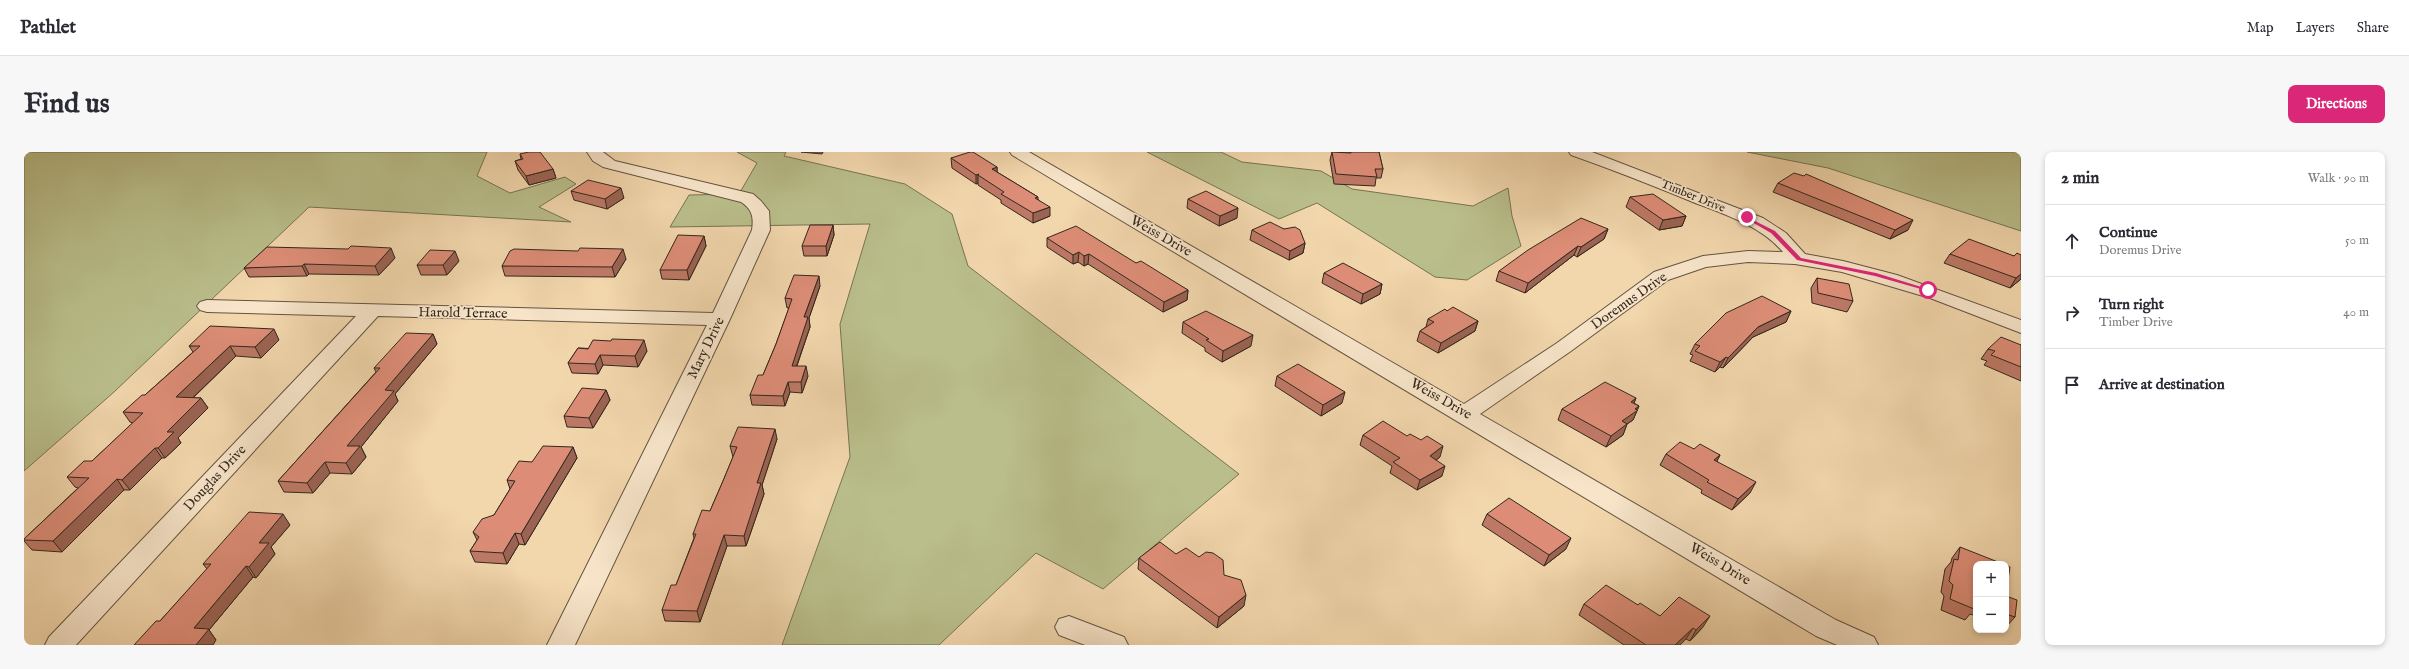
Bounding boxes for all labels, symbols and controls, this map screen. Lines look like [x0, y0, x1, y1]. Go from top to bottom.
text: Pathlet [20, 16, 76, 40]
text: Map [2247, 19, 2274, 37]
text: Layers [2296, 19, 2335, 37]
text: Share [2357, 19, 2389, 37]
button: Directions [2288, 85, 2385, 123]
text: Find us [24, 87, 110, 122]
text: 2 min [2061, 168, 2099, 189]
text: Walk · 90 m [2308, 170, 2369, 187]
street label: Timber Drive [1659, 176, 1728, 216]
route end [1738, 208, 1756, 226]
street label: Weiss Drive [1127, 211, 1196, 261]
text: Continue [2099, 223, 2157, 242]
icon: ahead [2061, 230, 2083, 252]
text: 50 m [2345, 232, 2369, 249]
text: Doremus Drive [2099, 242, 2182, 259]
street label: Doremus Drive [1587, 268, 1671, 334]
route start [1919, 281, 1937, 299]
text: Turn right [2099, 295, 2164, 314]
icon: right [2061, 302, 2083, 324]
street label: Harold Terrace [418, 303, 508, 323]
text: 40 m [2343, 304, 2369, 321]
street label: Mary Drive [683, 313, 729, 382]
text: Timber Drive [2099, 314, 2173, 331]
street label: Weiss Drive [1407, 374, 1476, 424]
icon: arrive [2061, 374, 2083, 396]
text: Arrive at destination [2099, 375, 2225, 394]
street label: Douglas Drive [180, 441, 251, 515]
street label: Weiss Drive [1686, 539, 1754, 590]
map controls [1973, 561, 2009, 633]
button: + [1973, 561, 2009, 597]
button: − [1973, 597, 2009, 633]

